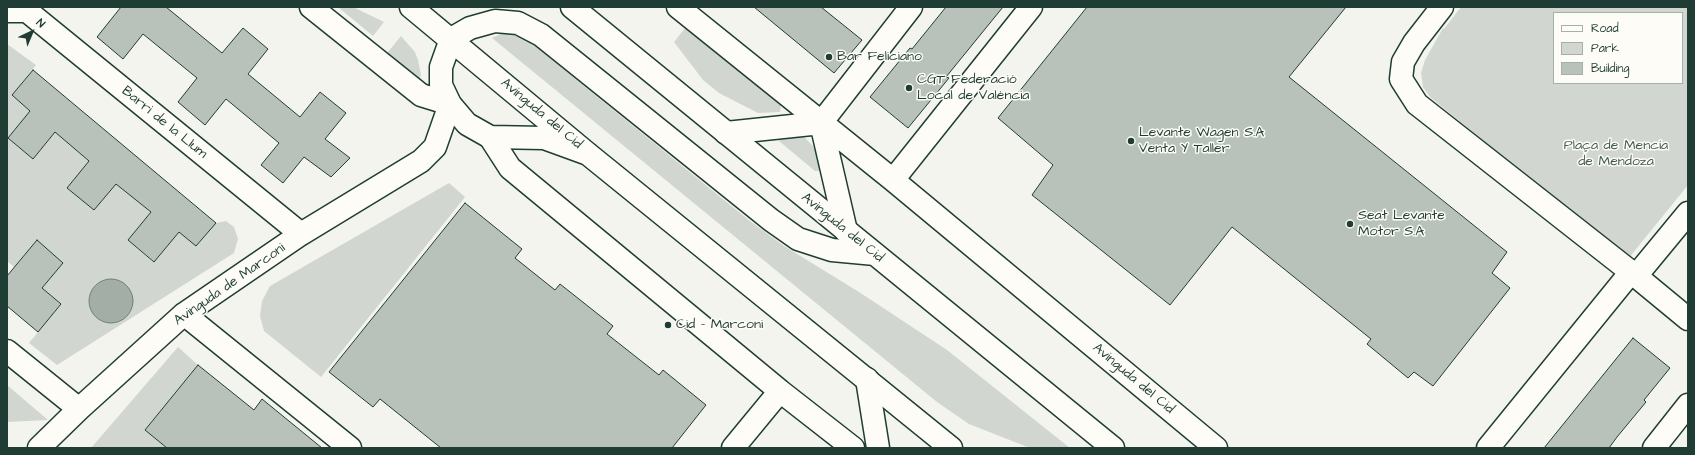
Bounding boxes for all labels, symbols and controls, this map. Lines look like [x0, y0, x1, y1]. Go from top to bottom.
north arrow [12, 12, 52, 52]
legend [1553, 12, 1683, 84]
text: N [33, 15, 48, 31]
text: Road [1591, 20, 1619, 37]
text: Park [1591, 40, 1619, 57]
place label: Bar Feliciano [837, 49, 922, 65]
marker: Bar Feliciano [824, 52, 834, 62]
text: Building [1591, 60, 1629, 77]
place label: CGT Federació Local de València [917, 72, 1029, 104]
street label: Avinguda del Cid [497, 75, 585, 153]
street label: Barri de la Llum [118, 83, 210, 163]
marker: CGT Federació Local de València [904, 83, 914, 93]
place label: Levante Wagen S.A Venta Y Taller [1139, 125, 1264, 158]
marker: Levante Wagen S.A Venta Y Taller [1126, 136, 1136, 146]
park label: Plaça de Mencía de Mendoza [1564, 138, 1668, 170]
street label: Avinguda del Cid [797, 190, 887, 266]
place label: Seat Levante Motor S.A [1358, 208, 1445, 240]
marker: Seat Levante Motor S.A [1345, 219, 1355, 229]
street label: Avinguda de Marconi [171, 240, 289, 330]
place label: Cid - Marconi [676, 317, 763, 333]
marker: Cid - Marconi [663, 320, 673, 330]
street label: Avinguda del Cid [1089, 340, 1177, 418]

